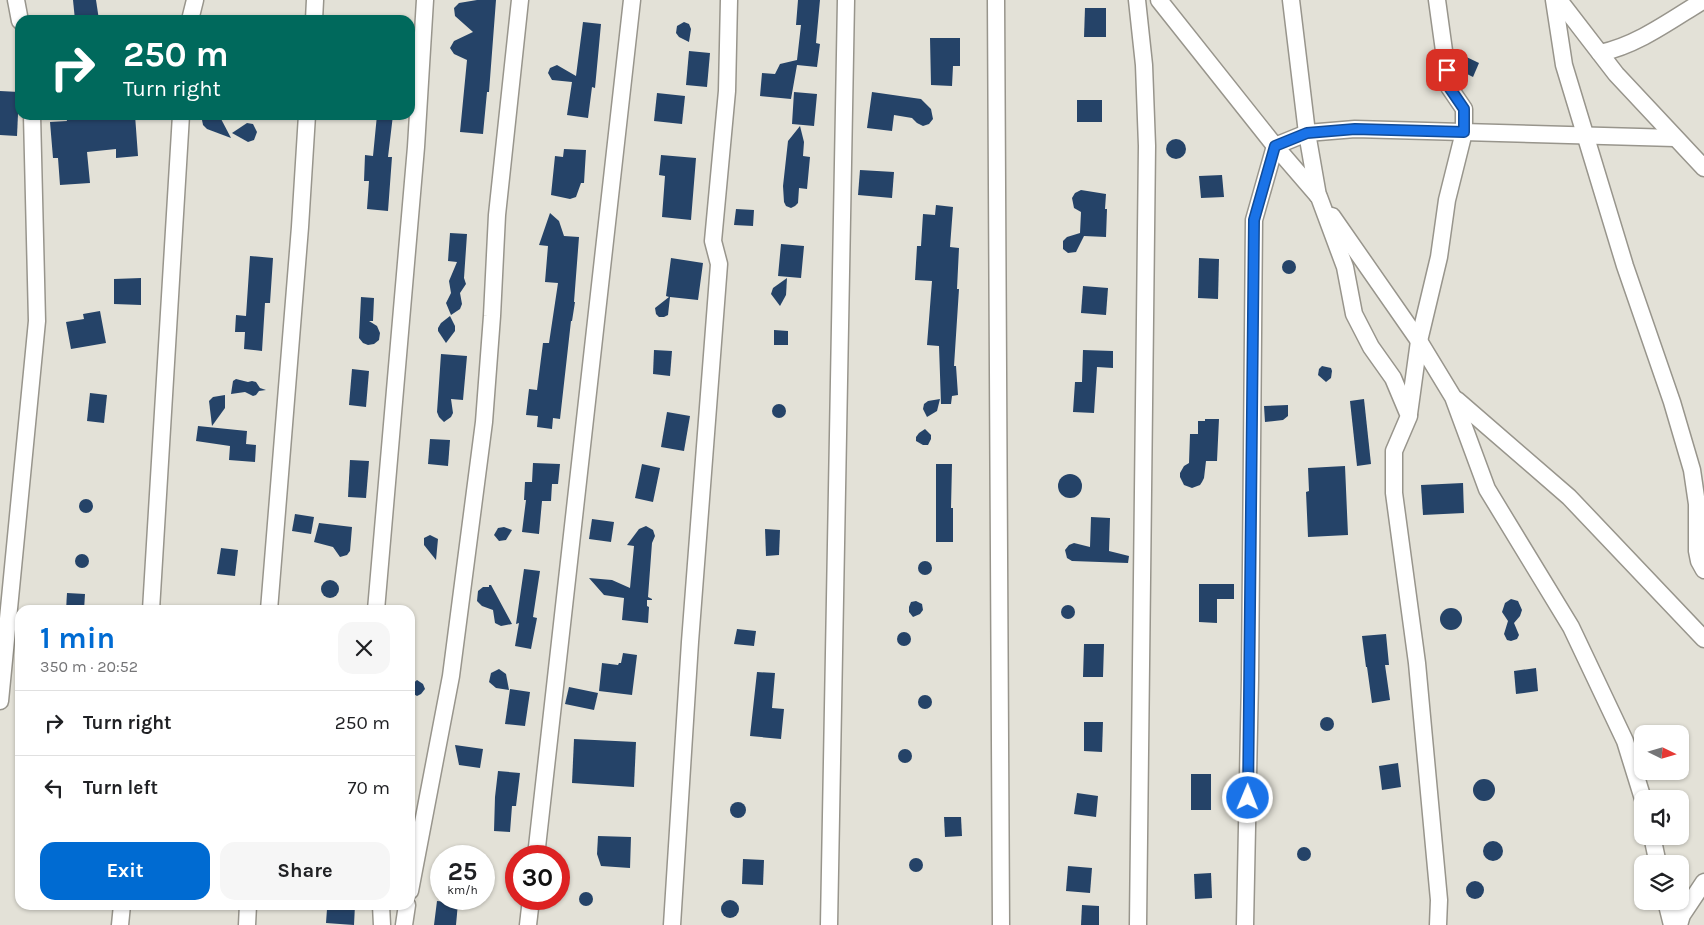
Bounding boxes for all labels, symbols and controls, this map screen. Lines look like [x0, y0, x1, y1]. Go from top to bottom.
text: 250 m [123, 34, 229, 75]
icon: right [40, 35, 105, 100]
pin [1426, 49, 1468, 91]
icon: arrive [1433, 56, 1461, 84]
text: Turn right [123, 76, 221, 102]
text: 1 min [40, 620, 115, 656]
button: close [338, 622, 390, 674]
text: 350 m · 20:52 [40, 657, 138, 676]
icon: right [40, 709, 68, 737]
text: Turn right [83, 712, 172, 734]
text: 250 m [335, 712, 390, 734]
north arrow [1634, 725, 1689, 780]
map controls [1634, 725, 1689, 910]
position arrow [1221, 771, 1273, 823]
icon: left [40, 774, 68, 802]
text: Turn left [83, 777, 158, 799]
text: 70 m [348, 777, 390, 799]
button: sound [1634, 790, 1689, 845]
button: Exit [40, 842, 210, 900]
button: Share [220, 842, 390, 900]
speed limit sign: 30 [505, 845, 570, 910]
button: layers [1634, 855, 1689, 910]
text: 25 [448, 857, 477, 886]
text: km/h [447, 883, 478, 897]

